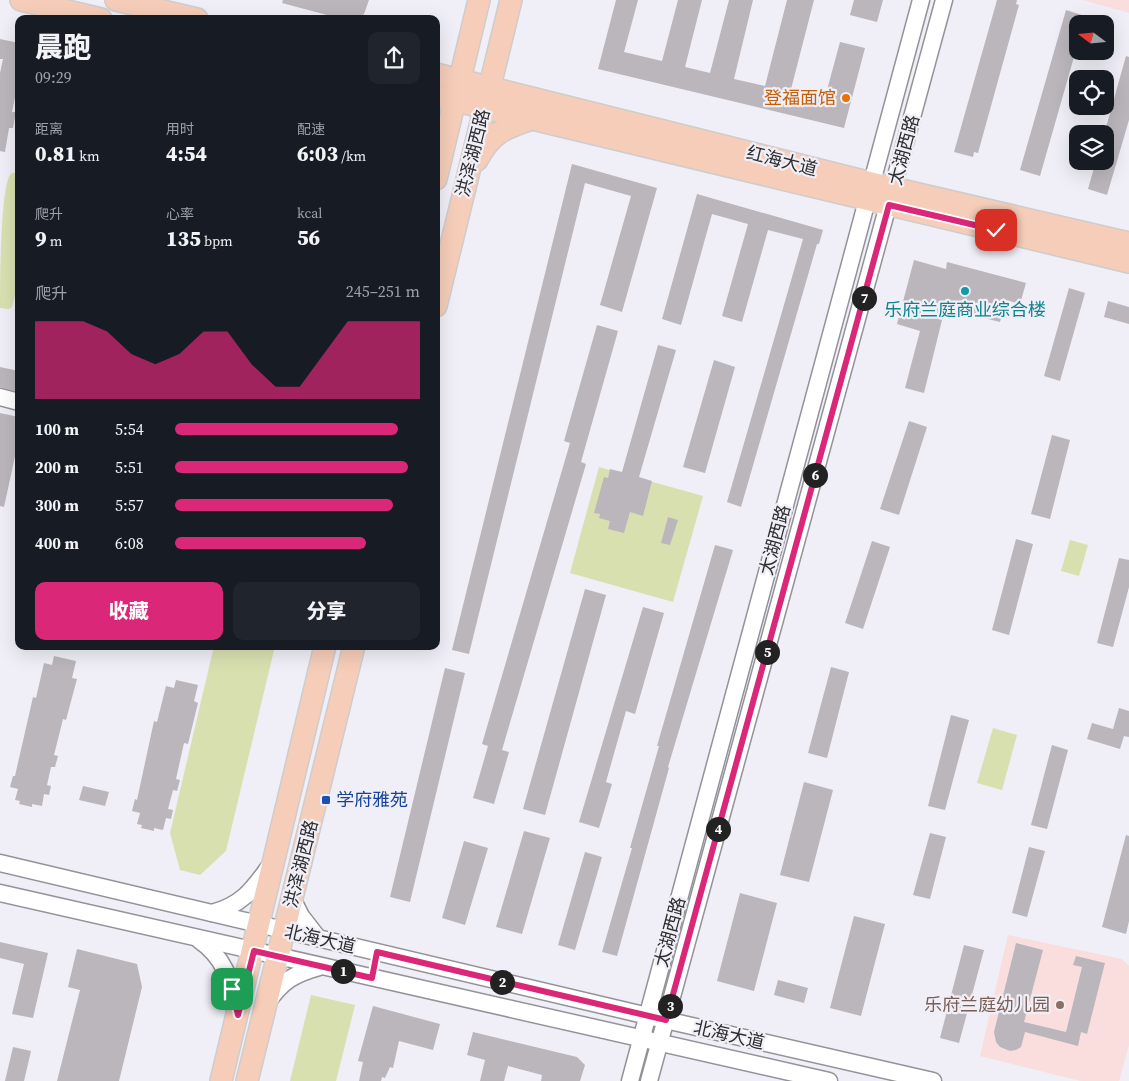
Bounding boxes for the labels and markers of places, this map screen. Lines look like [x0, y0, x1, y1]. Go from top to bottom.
place label: 登福面馆 [764, 85, 836, 110]
marker: 登福面馆 [840, 92, 852, 104]
pin [975, 209, 1017, 251]
marker: 乐府兰庭商业综合楼 [959, 285, 971, 297]
pin: 7 [852, 286, 876, 310]
place label: 乐府兰庭商业综合楼 [884, 297, 1046, 322]
pin: 6 [802, 462, 828, 488]
pin: 5 [754, 640, 780, 664]
place label: 学府雅苑 [336, 787, 408, 812]
marker: 学府雅苑 [320, 794, 332, 806]
pin: 4 [706, 816, 730, 842]
pin: 1 [330, 958, 356, 984]
pin [211, 968, 253, 1010]
pin: 2 [490, 970, 514, 994]
place label: 乐府兰庭幼儿园 [924, 992, 1050, 1017]
pin: 3 [658, 994, 682, 1018]
marker: 乐府兰庭幼儿园 [1054, 999, 1066, 1011]

